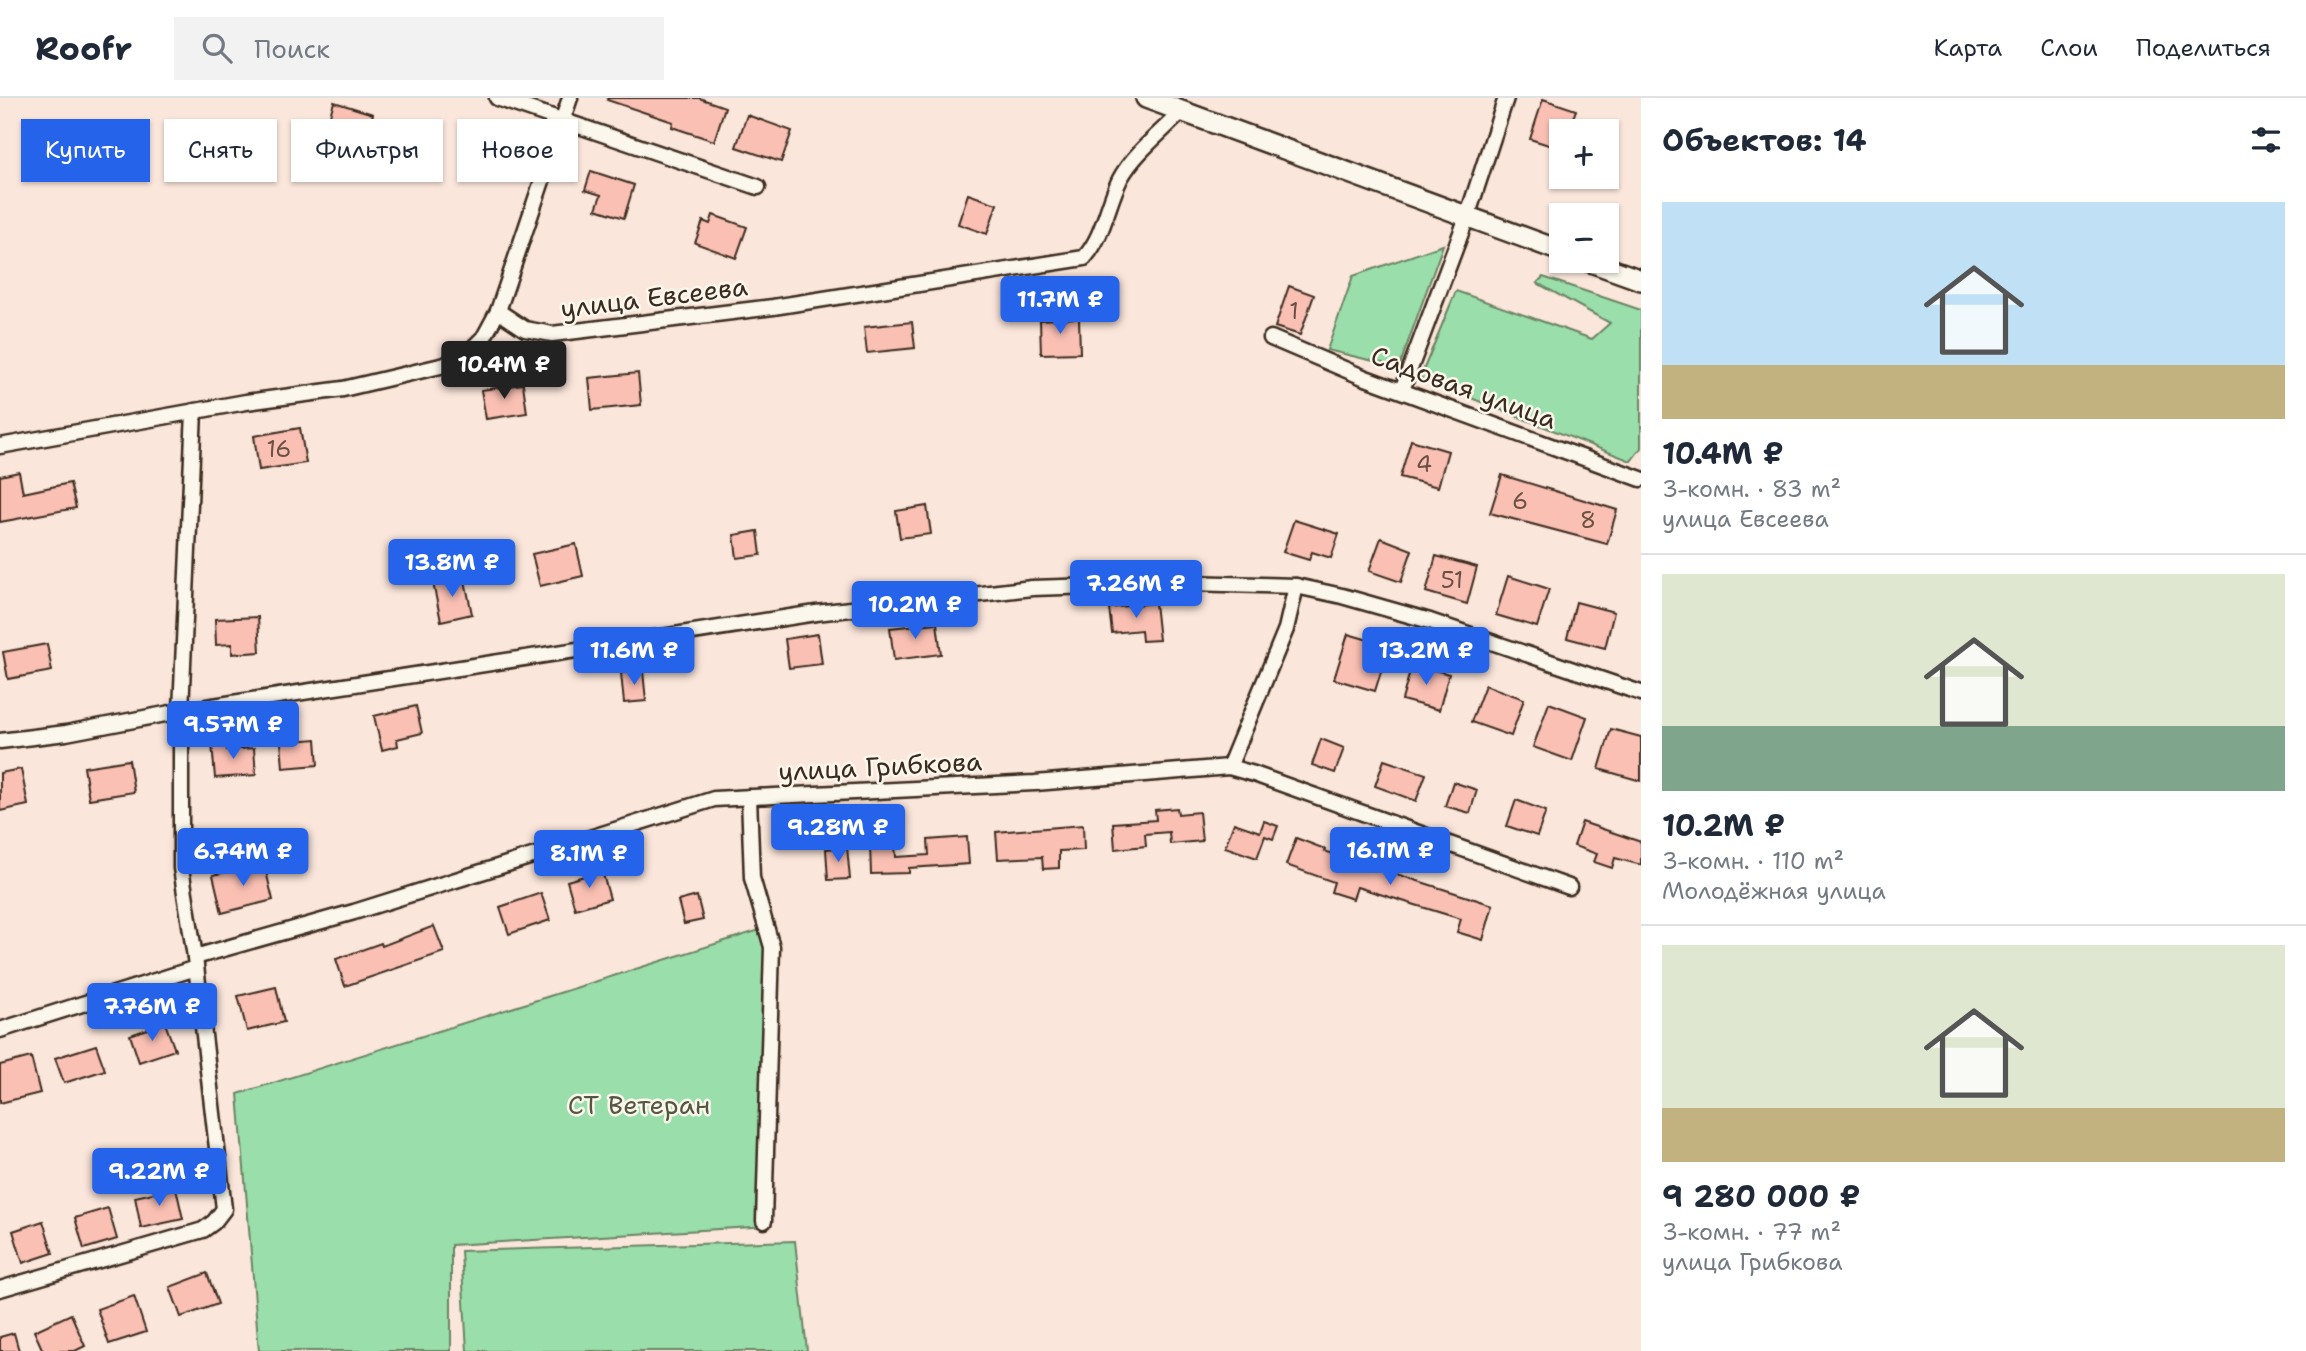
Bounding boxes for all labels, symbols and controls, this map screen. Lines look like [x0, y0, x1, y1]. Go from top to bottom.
search box [174, 17, 664, 80]
text: Roofr [35, 26, 132, 71]
icon: search [198, 29, 236, 67]
text: Поиск [254, 31, 330, 66]
text: Карта [1934, 32, 2002, 64]
text: Слои [2040, 32, 2098, 64]
text: Поделиться [2136, 32, 2271, 64]
chip: Купить [21, 119, 150, 182]
chip: Снять [164, 119, 277, 182]
chip: Фильтры [291, 119, 443, 182]
chip: Новое [457, 119, 578, 182]
map controls [1549, 119, 1619, 273]
button: + [1549, 119, 1619, 189]
text: Объектов: 14 [1662, 120, 1867, 161]
icon: filters [2247, 121, 2285, 159]
button: − [1549, 203, 1619, 273]
icon: home [1911, 247, 2037, 373]
street label: улица Евсеева [558, 268, 750, 326]
pin: 11.7M ₽ [995, 276, 1125, 336]
text: 11.7M ₽ [1016, 284, 1104, 314]
house number: 1 [1289, 296, 1299, 326]
street label: Садовая улица [1366, 337, 1562, 437]
pin: 10.4M ₽ [439, 342, 569, 401]
text: 10.4M ₽ [457, 349, 551, 379]
text: 10.4M ₽ [1662, 433, 1784, 474]
house number: 16 [267, 434, 291, 464]
house number: 4 [1416, 449, 1432, 479]
text: 3-комн. · 83 m² [1662, 474, 1841, 504]
house number: 6 [1512, 486, 1528, 516]
text: улица Евсеева [1662, 504, 1829, 534]
house number: 8 [1580, 505, 1596, 535]
pin: 13.8M ₽ [387, 540, 517, 599]
text: 13.8M ₽ [404, 547, 500, 577]
pin: 7.26M ₽ [1071, 560, 1201, 620]
house number: 51 [1441, 565, 1463, 595]
text: 7.26M ₽ [1086, 568, 1186, 598]
pin: 10.2M ₽ [850, 582, 980, 641]
text: 10.2M ₽ [868, 589, 962, 619]
icon: home [1911, 619, 2037, 745]
pin: 11.6M ₽ [569, 628, 699, 687]
pin: 13.2M ₽ [1361, 628, 1491, 687]
text: 11.6M ₽ [589, 635, 679, 665]
text: 13.2M ₽ [1378, 635, 1474, 665]
pin: 9.57M ₽ [168, 702, 298, 761]
text: 9.57M ₽ [183, 709, 283, 739]
street label: улица Грибкова [777, 743, 983, 789]
pin: 9.28M ₽ [773, 804, 903, 864]
text: 10.2M ₽ [1662, 805, 1785, 846]
text: 9.28M ₽ [787, 812, 889, 842]
pin: 6.74M ₽ [178, 828, 308, 888]
pin: 16.1M ₽ [1325, 828, 1455, 887]
pin: 8.1M ₽ [532, 830, 646, 890]
text: 16.1M ₽ [1346, 835, 1434, 865]
text: 6.74M ₽ [193, 836, 293, 866]
text: 8.1M ₽ [550, 838, 628, 868]
text: 3-комн. · 110 m² [1662, 846, 1844, 876]
text: Молодёжная улица [1662, 876, 1886, 906]
pin: 7.76M ₽ [87, 984, 217, 1043]
icon: home [1911, 990, 2037, 1116]
text: 7.76M ₽ [103, 991, 201, 1021]
park label: СТ Ветеран [568, 1087, 710, 1122]
pin: 9.22M ₽ [94, 1148, 224, 1208]
text: 9.22M ₽ [108, 1156, 210, 1186]
text: 9 280 000 ₽ [1662, 1176, 1860, 1217]
text: 3-комн. · 77 m² [1662, 1217, 1841, 1247]
text: улица Грибкова [1662, 1247, 1842, 1277]

